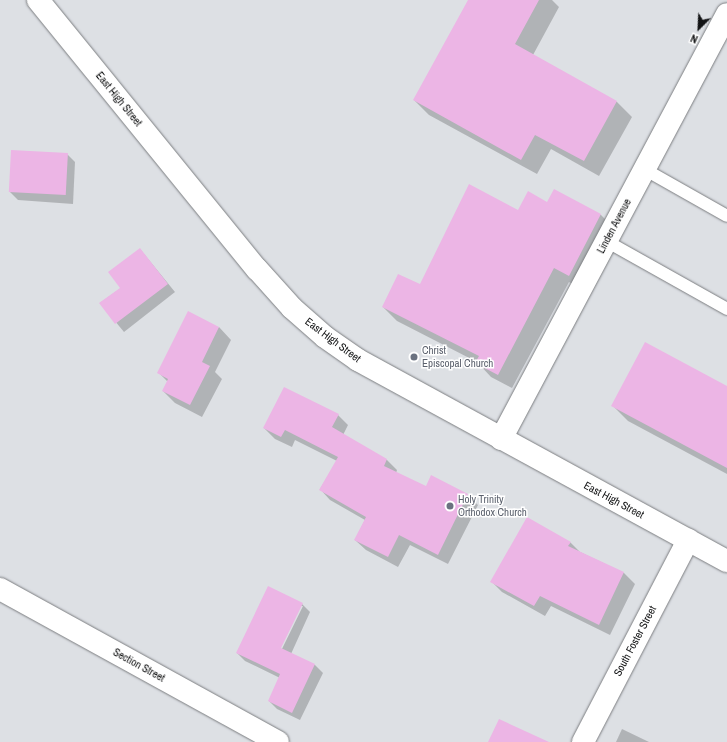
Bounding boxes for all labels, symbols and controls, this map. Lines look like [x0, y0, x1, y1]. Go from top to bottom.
north arrow [679, 8, 719, 48]
text: N [688, 31, 700, 47]
street label: East High Street [93, 69, 145, 129]
street label: Linden Avenue [594, 196, 634, 256]
street label: East High Street [303, 315, 363, 365]
place label: Christ Episcopal Church [422, 344, 493, 370]
marker: Christ Episcopal Church [409, 352, 419, 362]
street label: East High Street [582, 479, 646, 521]
place label: Holy Trinity Orthodox Church [458, 493, 527, 519]
marker: Holy Trinity Orthodox Church [445, 501, 455, 511]
street label: South Foster Street [611, 604, 659, 678]
street label: Section Street [111, 645, 167, 685]

